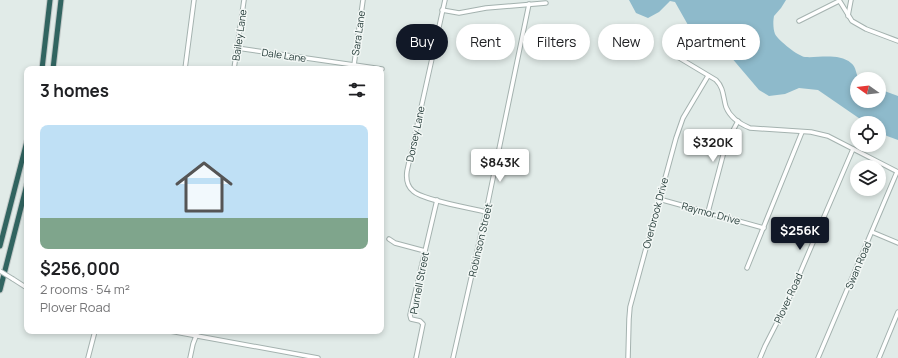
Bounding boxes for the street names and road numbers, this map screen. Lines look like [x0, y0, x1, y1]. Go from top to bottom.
street label: Bailey Lane [228, 8, 250, 62]
street label: Sara Lane [348, 10, 368, 56]
street label: Dale Lane [261, 45, 307, 65]
street label: Dorsey Lane [402, 105, 428, 163]
street label: Overbrook Drive [639, 176, 671, 250]
street label: Raymor Drive [680, 198, 742, 228]
street label: Robinson Street [465, 202, 495, 278]
street label: Swan Road [842, 239, 874, 291]
street label: Purnell Street [406, 251, 432, 315]
street label: Plover Road [770, 270, 806, 325]

